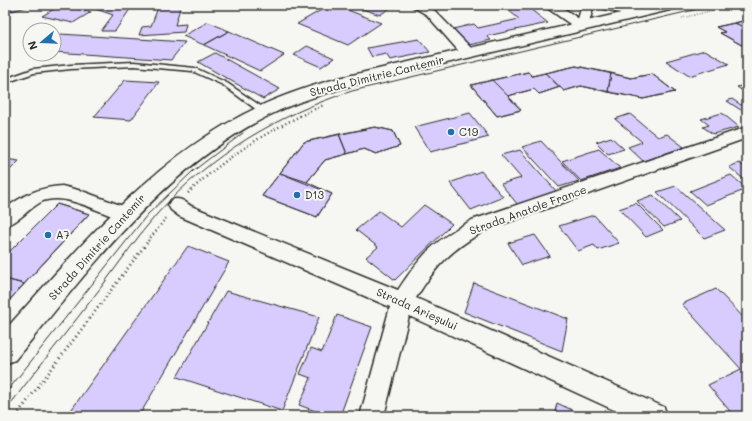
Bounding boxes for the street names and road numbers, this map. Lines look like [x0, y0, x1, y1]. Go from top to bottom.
street label: Strada Dimitrie Cantemir [308, 52, 446, 99]
street label: Strada Anatole France [467, 181, 589, 238]
street label: Strada Dimitrie Cantemir [45, 190, 148, 303]
street label: Strada Arieșului [374, 284, 460, 333]

